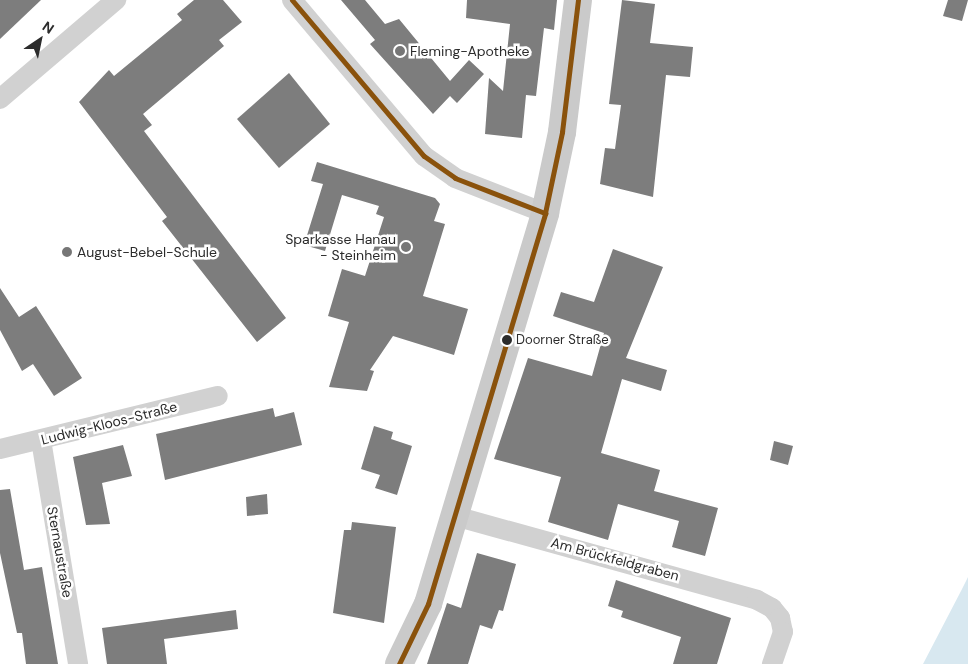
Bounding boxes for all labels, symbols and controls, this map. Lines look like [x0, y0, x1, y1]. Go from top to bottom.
north arrow [15, 15, 65, 65]
text: N [39, 17, 58, 38]
place label: Fleming-Apotheke [410, 43, 529, 59]
marker: Fleming-Apotheke [394, 45, 406, 57]
place label: Sparkasse Hanau - Steinheim [285, 231, 396, 264]
marker: Sparkasse Hanau - Steinheim [400, 241, 412, 253]
place label: August-Bebel-Schule [77, 244, 217, 260]
marker: August-Bebel-Schule [61, 246, 73, 258]
place label: Doorner Straße [516, 332, 609, 348]
marker: Doorner Straße [502, 335, 512, 345]
street label: Ludwig-Kloos-Straße [39, 398, 179, 448]
street label: Sternaustraße [44, 505, 76, 599]
street label: Am Brückfeldgraben [549, 534, 681, 584]

